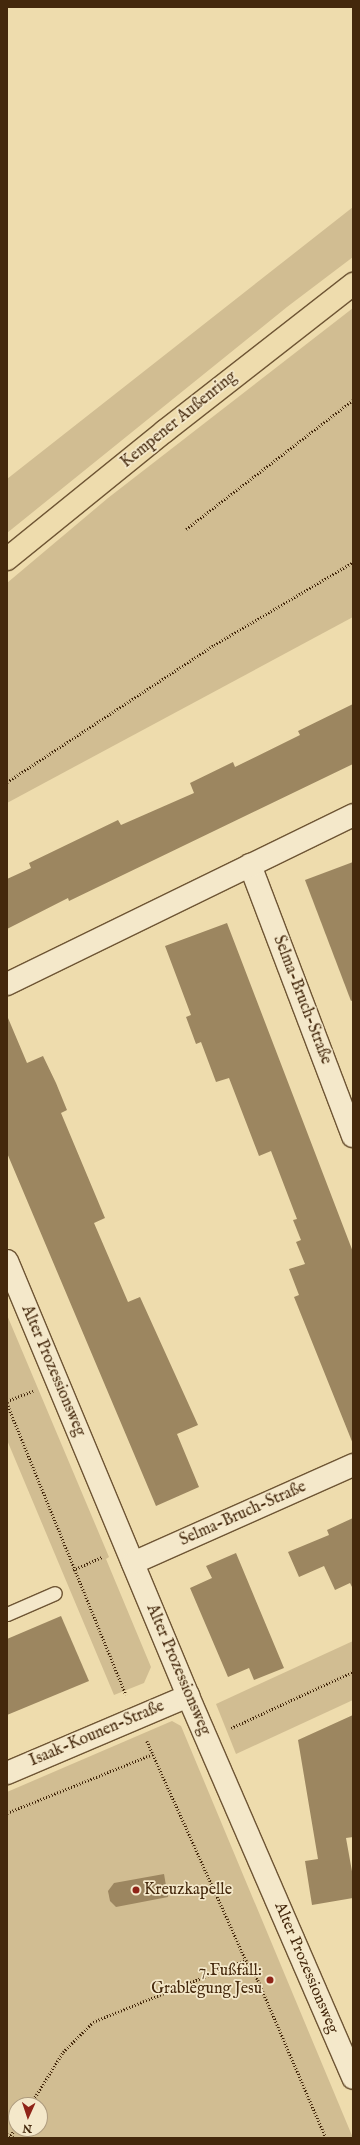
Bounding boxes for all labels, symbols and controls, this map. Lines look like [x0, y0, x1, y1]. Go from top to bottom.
street label: Kempener Außenring [117, 368, 241, 472]
street label: Selma-Bruch-Straße [269, 933, 335, 1067]
street label: Alter Prozessionsweg [17, 1303, 89, 1439]
street label: Selma-Bruch-Straße [177, 1478, 309, 1550]
street label: Alter Prozessionsweg [142, 1602, 214, 1738]
street label: Isaak-Kounen-Straße [27, 1697, 167, 1771]
place label: Kreuzkapelle [144, 1880, 232, 1900]
marker: Kreuzkapelle [131, 1885, 141, 1895]
street label: Alter Prozessionsweg [270, 1900, 342, 2036]
place label: 7.Fußfall: Grablegung Jesu [151, 1961, 262, 1999]
marker: 7.Fußfall: Grablegung Jesu [265, 1975, 275, 1985]
north arrow [8, 2097, 48, 2137]
text: N [22, 2121, 33, 2135]

